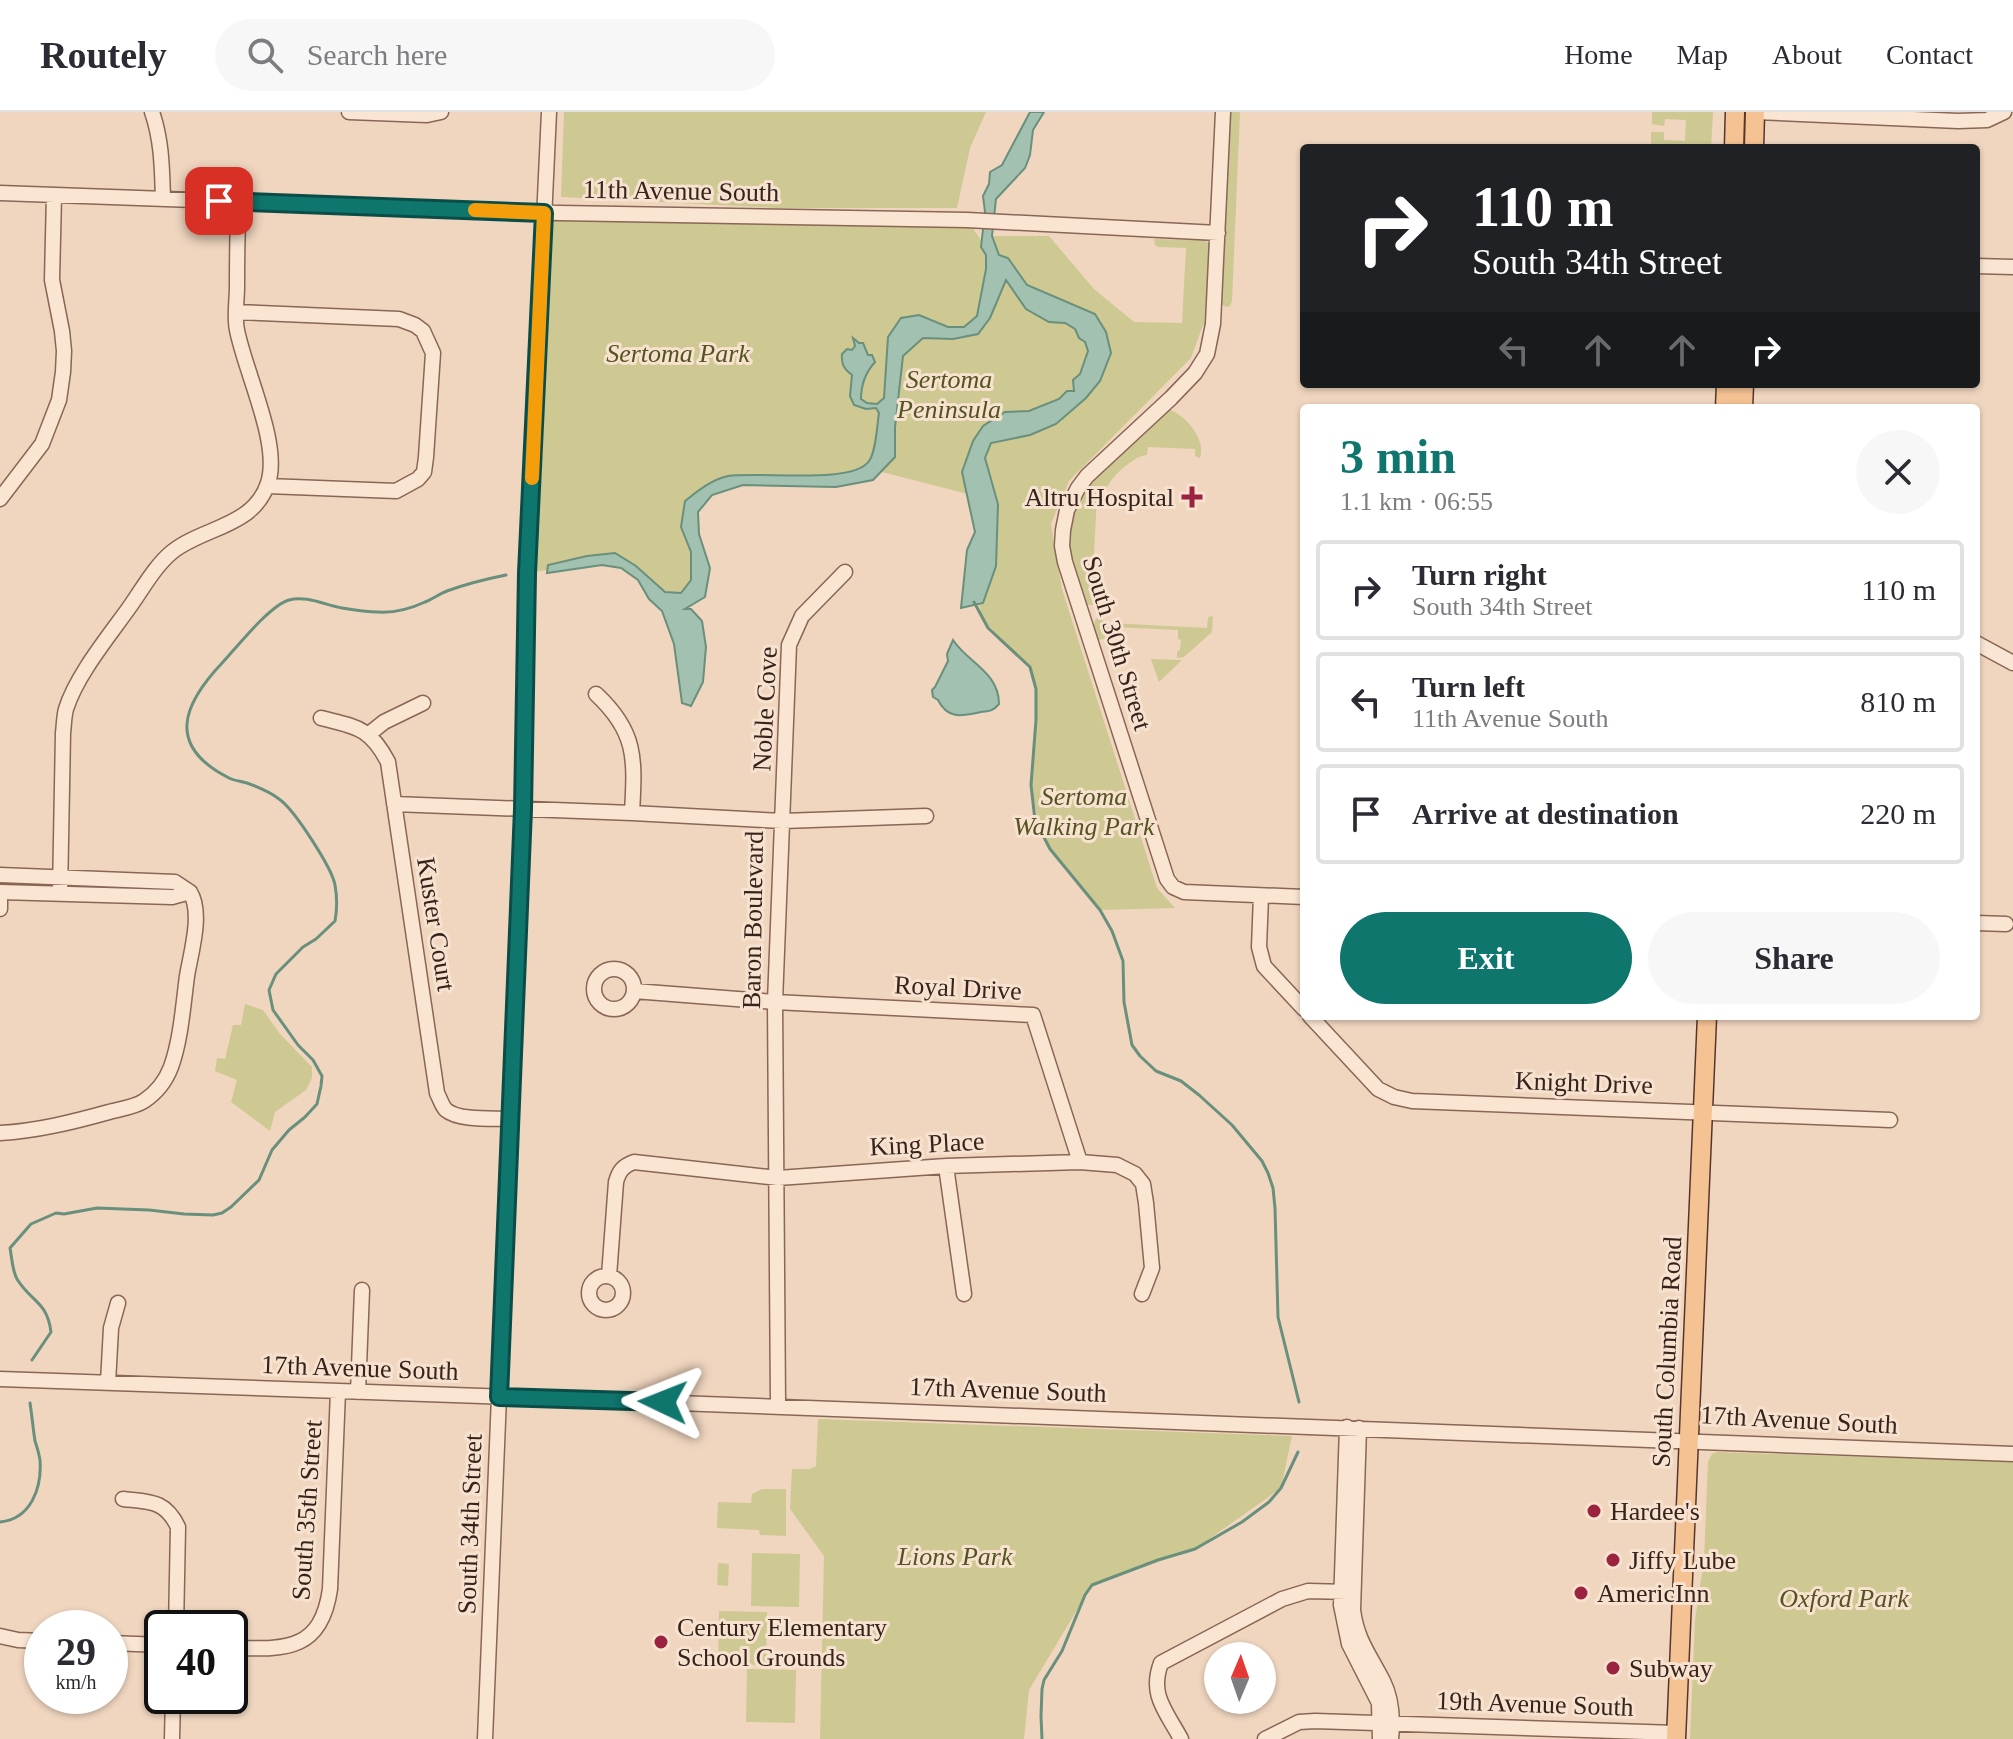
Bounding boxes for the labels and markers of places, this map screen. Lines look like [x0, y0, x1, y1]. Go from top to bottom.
pin [185, 167, 253, 235]
place label: Altru Hospital [1025, 483, 1174, 512]
marker: Altru Hospital [1181, 486, 1203, 508]
place label: Hardee's [1610, 1497, 1700, 1526]
marker: Hardee's [1585, 1502, 1603, 1520]
place label: Jiffy Lube [1629, 1546, 1736, 1575]
marker: Jiffy Lube [1604, 1551, 1622, 1569]
place label: AmericInn [1597, 1579, 1710, 1608]
marker: AmericInn [1572, 1584, 1590, 1602]
place label: Century Elementary School Grounds [677, 1613, 887, 1672]
marker: Century Elementary School Grounds [652, 1633, 670, 1651]
place label: Subway [1629, 1654, 1713, 1683]
marker: Subway [1604, 1659, 1622, 1677]

